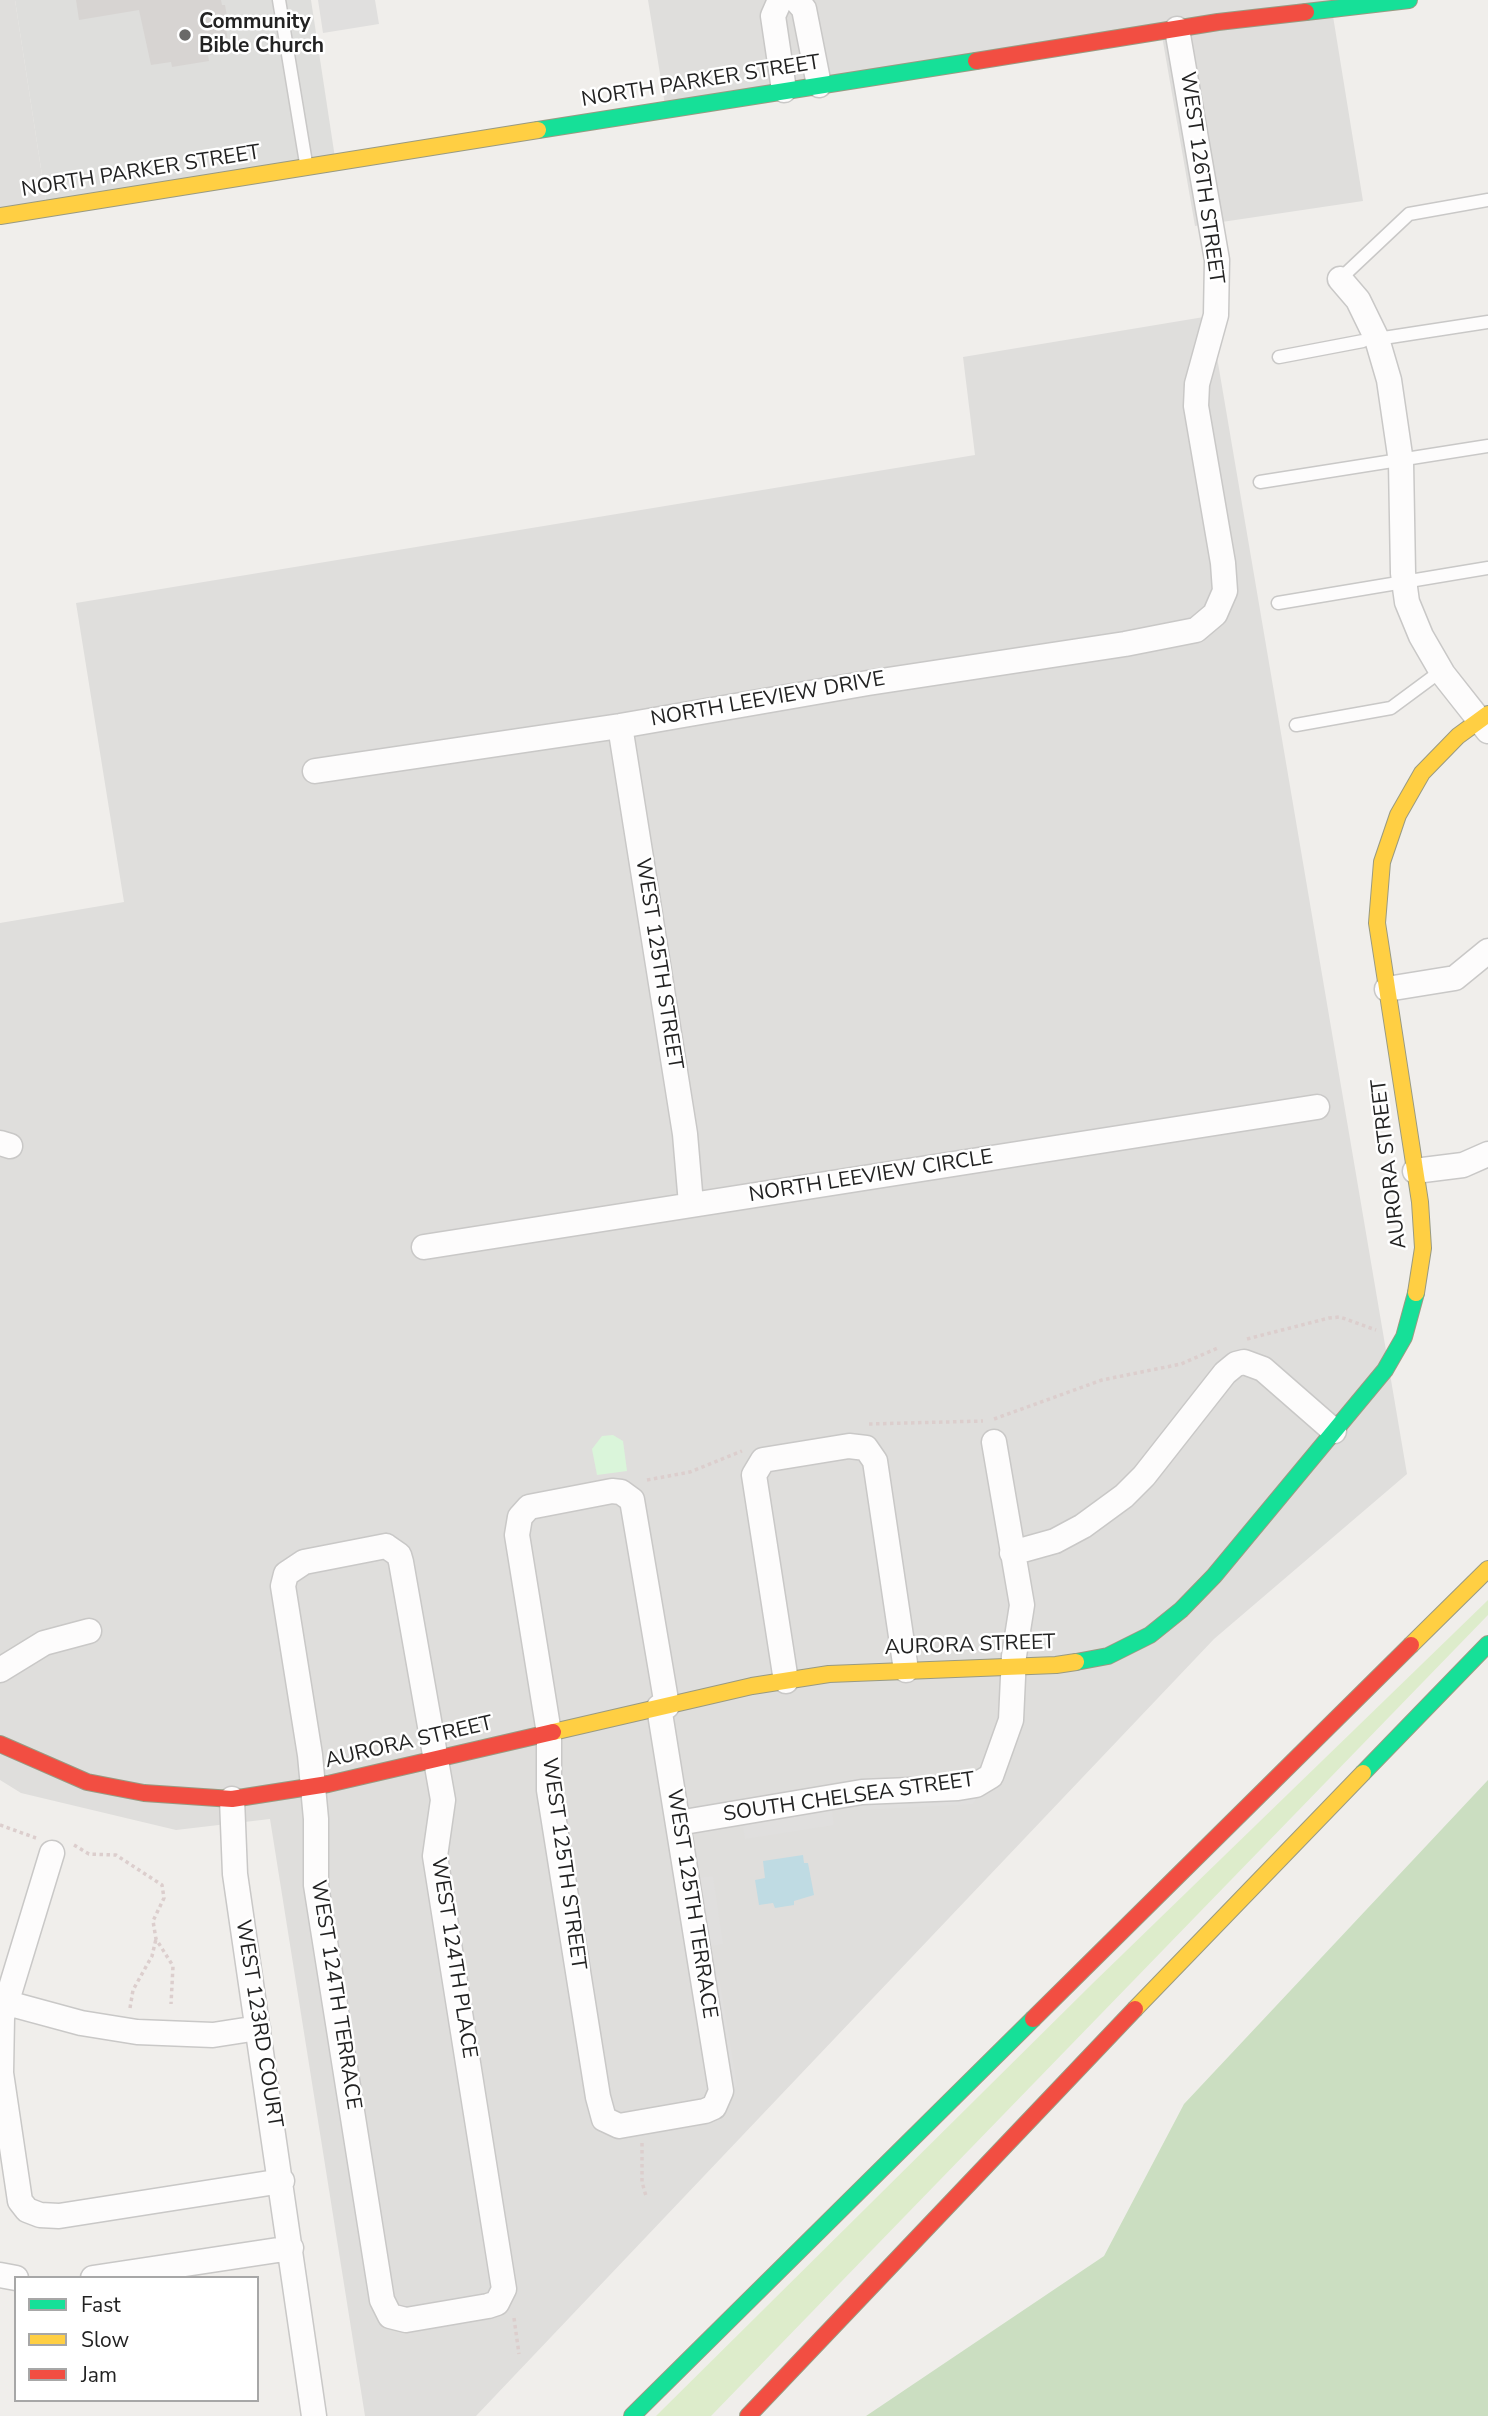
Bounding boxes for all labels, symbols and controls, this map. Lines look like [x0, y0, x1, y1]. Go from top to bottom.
place label: Community Bible Church [199, 10, 324, 60]
marker: Community Bible Church [177, 27, 193, 43]
street label: NORTH PARKER STREET [580, 51, 822, 113]
street label: WEST 126TH STREET [1174, 70, 1228, 286]
street label: NORTH PARKER STREET [20, 141, 262, 203]
street label: NORTH LEEVIEW DRIVE [649, 667, 887, 733]
street label: WEST 125TH STREET [629, 856, 687, 1072]
street label: AURORA STREET [1367, 1077, 1413, 1251]
street label: NORTH LEEVIEW CIRCLE [747, 1145, 995, 1209]
street label: AURORA STREET [884, 1630, 1056, 1662]
street label: AURORA STREET [323, 1711, 495, 1775]
street label: WEST 125TH STREET [536, 1756, 590, 1972]
street label: SOUTH CHELSEA STREET [722, 1768, 976, 1828]
street label: WEST 125TH TERRACE [660, 1788, 722, 2020]
street label: WEST 124TH PLACE [425, 1856, 481, 2060]
street label: WEST 124TH TERRACE [304, 1879, 366, 2111]
street label: WEST 123RD COURT [229, 1918, 287, 2130]
legend [14, 2276, 259, 2402]
text: Fast [81, 2291, 121, 2319]
text: Slow [81, 2326, 129, 2354]
text: Jam [81, 2361, 117, 2389]

